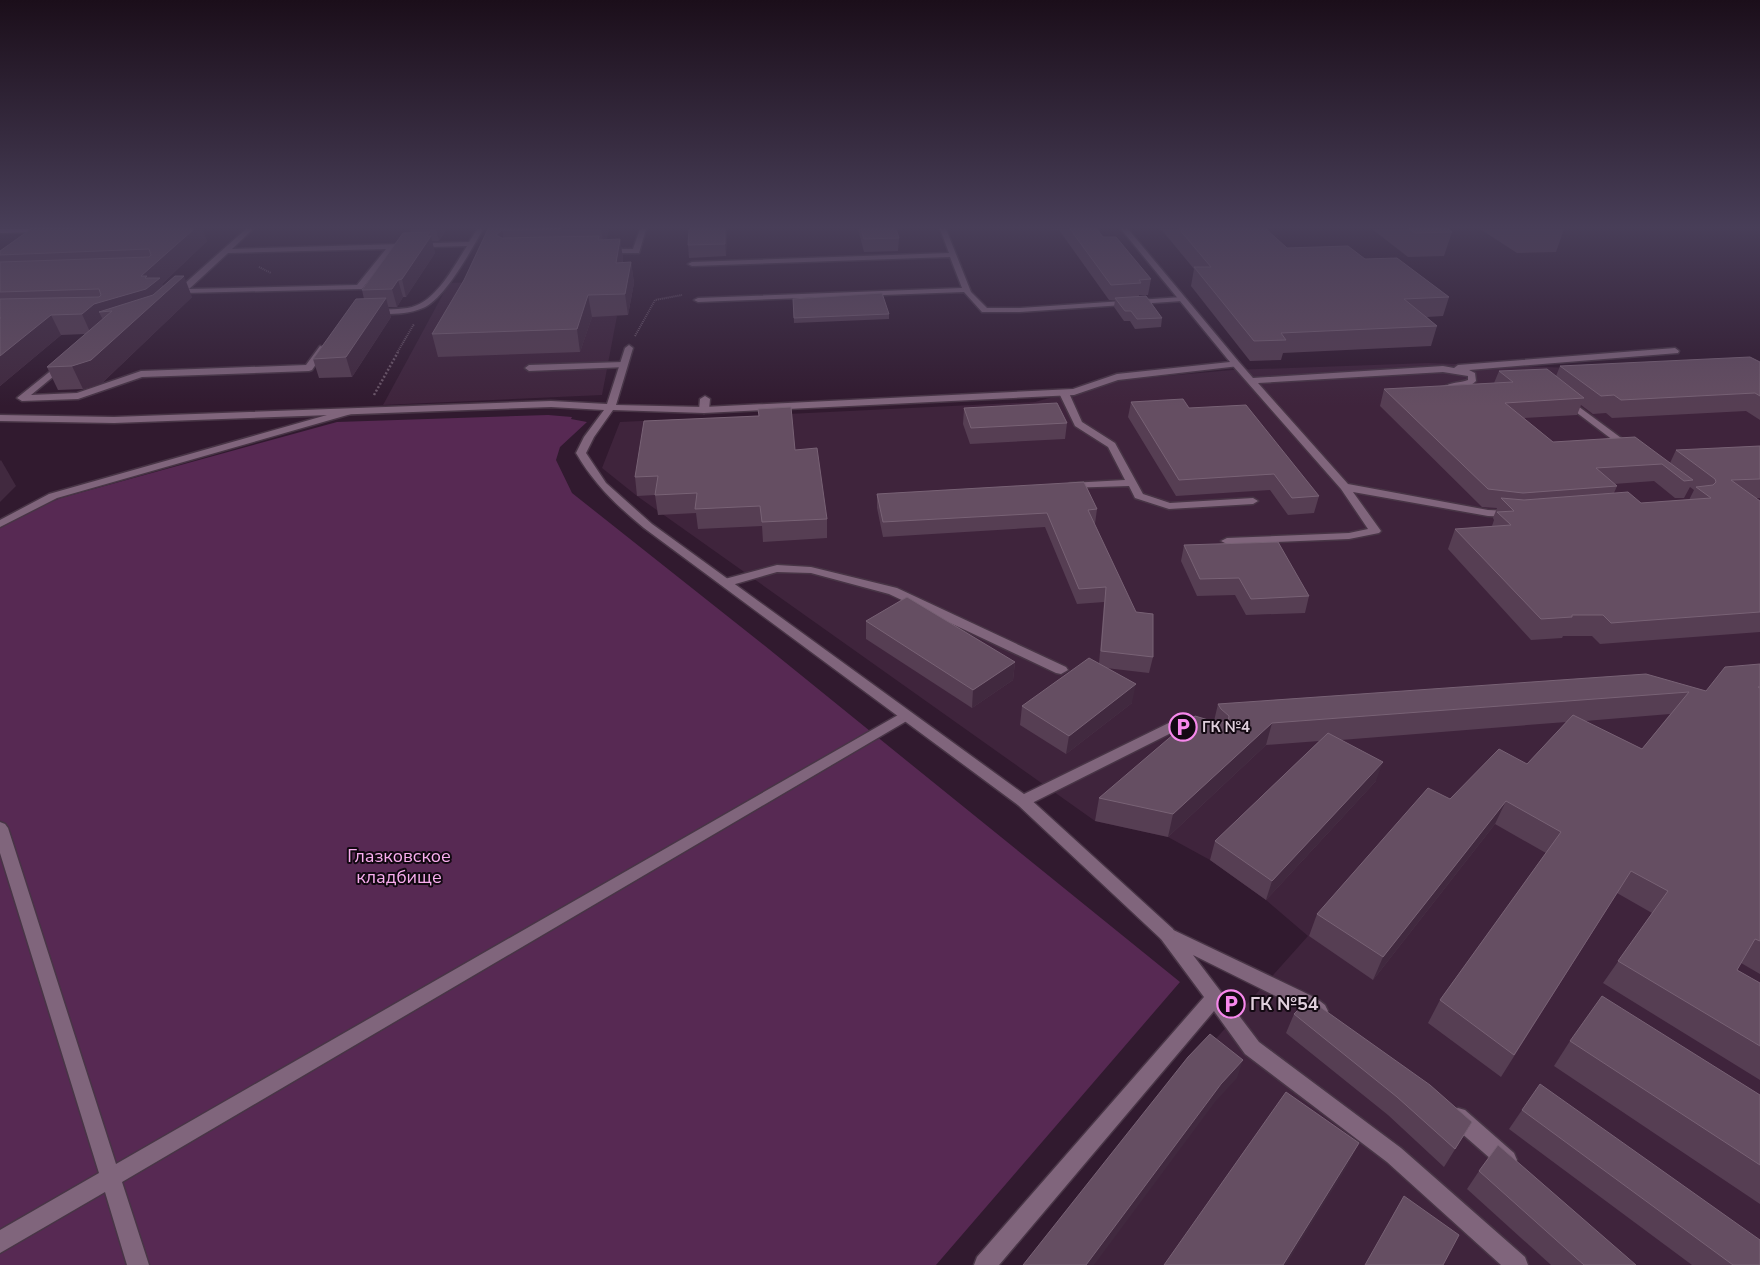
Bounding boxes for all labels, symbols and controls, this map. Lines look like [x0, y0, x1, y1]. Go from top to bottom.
parking icon: ГК №4 [1168, 712, 1198, 742]
place label: ГК №4 [1202, 717, 1250, 737]
park label: Глазковское кладбище [347, 844, 451, 889]
parking icon: ГК №54 [1216, 989, 1246, 1019]
place label: ГК №54 [1250, 992, 1319, 1016]

